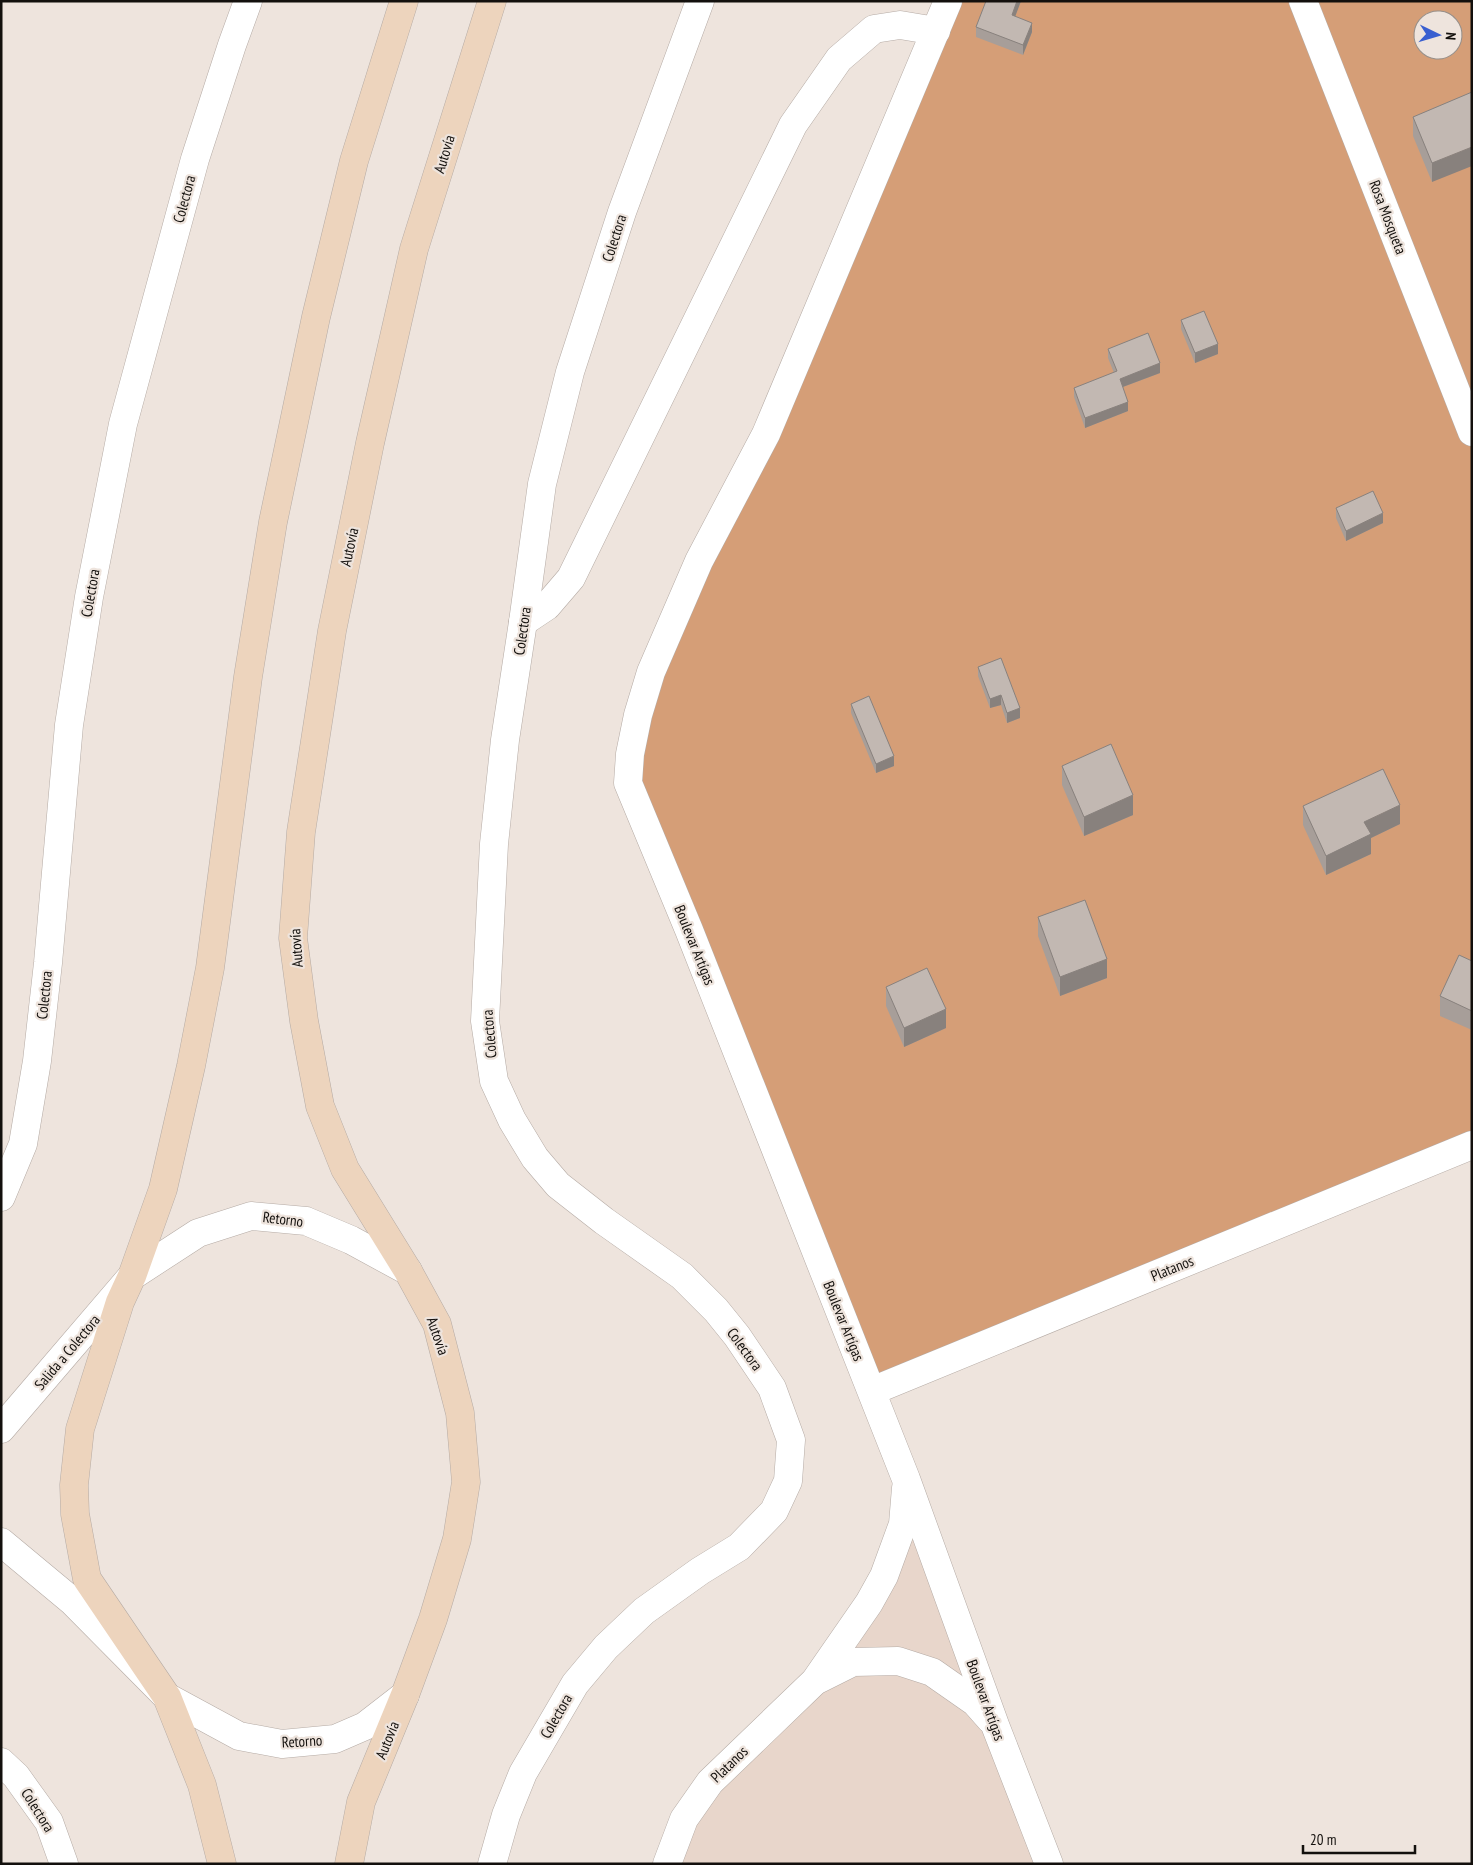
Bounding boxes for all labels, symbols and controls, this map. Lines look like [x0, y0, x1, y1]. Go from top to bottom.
north arrow [1413, 10, 1463, 60]
text: N [1442, 32, 1460, 41]
street label: Autovía [429, 133, 459, 175]
street label: Colectora [169, 173, 199, 225]
street label: Rosa Mosqueta [1365, 177, 1411, 257]
street label: Colectora [597, 212, 631, 264]
street label: Autovía [336, 526, 362, 568]
street label: Colectora [76, 567, 104, 619]
street label: Colectora [509, 606, 535, 656]
street label: Boulevar Artígas [670, 902, 720, 988]
street label: Autovía [285, 928, 307, 968]
street label: Colectora [32, 970, 56, 1020]
street label: Colectora [477, 1009, 501, 1059]
street label: Retorno [262, 1207, 304, 1231]
street label: Platanos [1148, 1251, 1196, 1285]
street label: Boulevar Artígas [819, 1278, 869, 1364]
street label: Salida a Colectora [30, 1310, 104, 1394]
street label: Autovía [423, 1314, 453, 1358]
street label: Colectora [723, 1324, 767, 1374]
street label: Boulevar Artígas [963, 1657, 1009, 1743]
street label: Colectora [536, 1690, 576, 1742]
street label: Autovía [371, 1718, 403, 1762]
street label: Retorno [281, 1730, 323, 1752]
street label: Platanos [706, 1742, 752, 1786]
street label: Colectora [17, 1784, 59, 1836]
scale bar [1303, 1822, 1416, 1854]
text: 20 m [1310, 1830, 1336, 1849]

